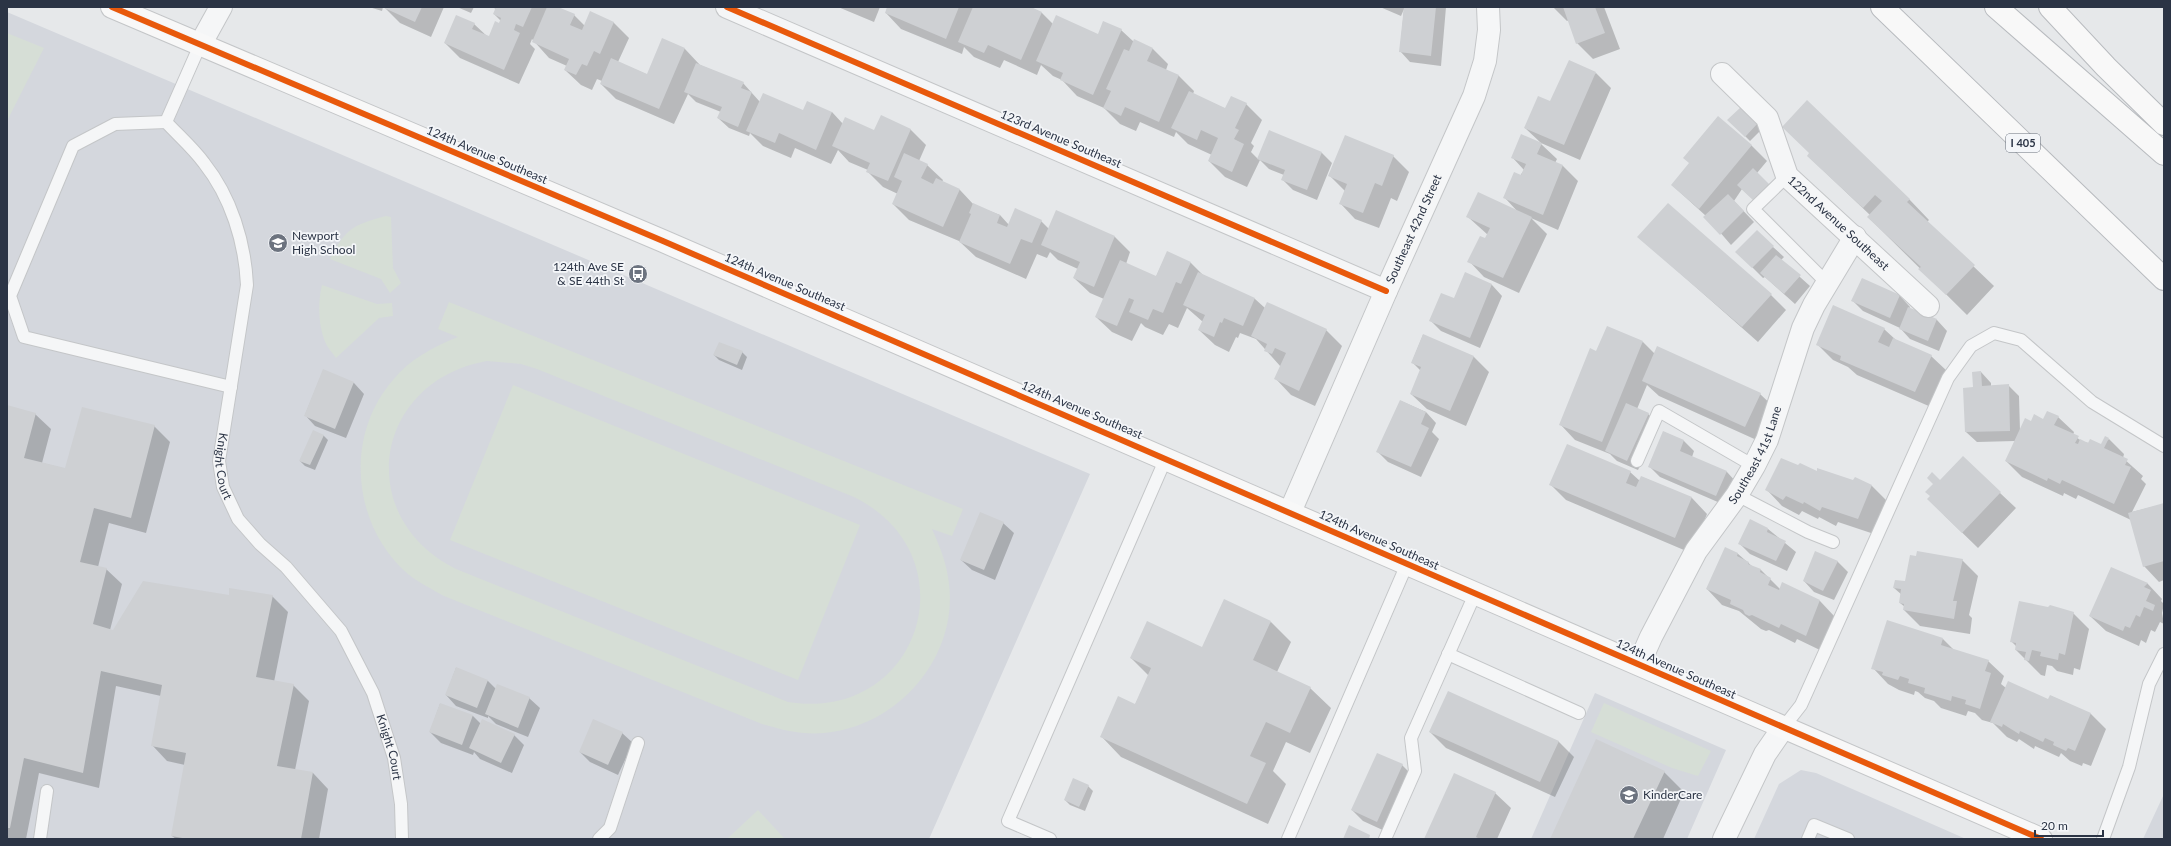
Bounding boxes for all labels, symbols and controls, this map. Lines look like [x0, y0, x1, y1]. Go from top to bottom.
street label: 123rd Avenue Southeast [998, 106, 1125, 171]
street label: 124th Avenue Southeast [424, 122, 551, 187]
road number: I 405 [2006, 134, 2040, 152]
street label: Southeast 42nd Street [1382, 171, 1445, 286]
street label: 122nd Avenue Southeast [1785, 172, 1893, 274]
place label: Newport High School [292, 228, 355, 257]
school or university icon: Newport High School [267, 232, 289, 254]
street label: 124th Avenue Southeast [722, 249, 849, 314]
place label: 124th Ave SE & SE 44th St [553, 259, 625, 288]
bus stop icon: 124th Ave SE & SE 44th St [627, 263, 649, 285]
street label: 124th Avenue Southeast [1019, 377, 1146, 442]
street label: Southeast 41st Lane [1725, 404, 1784, 507]
street label: Knight Court [212, 432, 236, 502]
street label: 124th Avenue Southeast [1317, 506, 1442, 573]
street label: 124th Avenue Southeast [1614, 635, 1739, 702]
street label: Knight Court [373, 712, 405, 782]
school or university icon: KinderCare [1618, 784, 1640, 806]
place label: KinderCare [1643, 787, 1702, 802]
scale bar [2035, 812, 2103, 838]
text: 20 m [2041, 818, 2068, 833]

